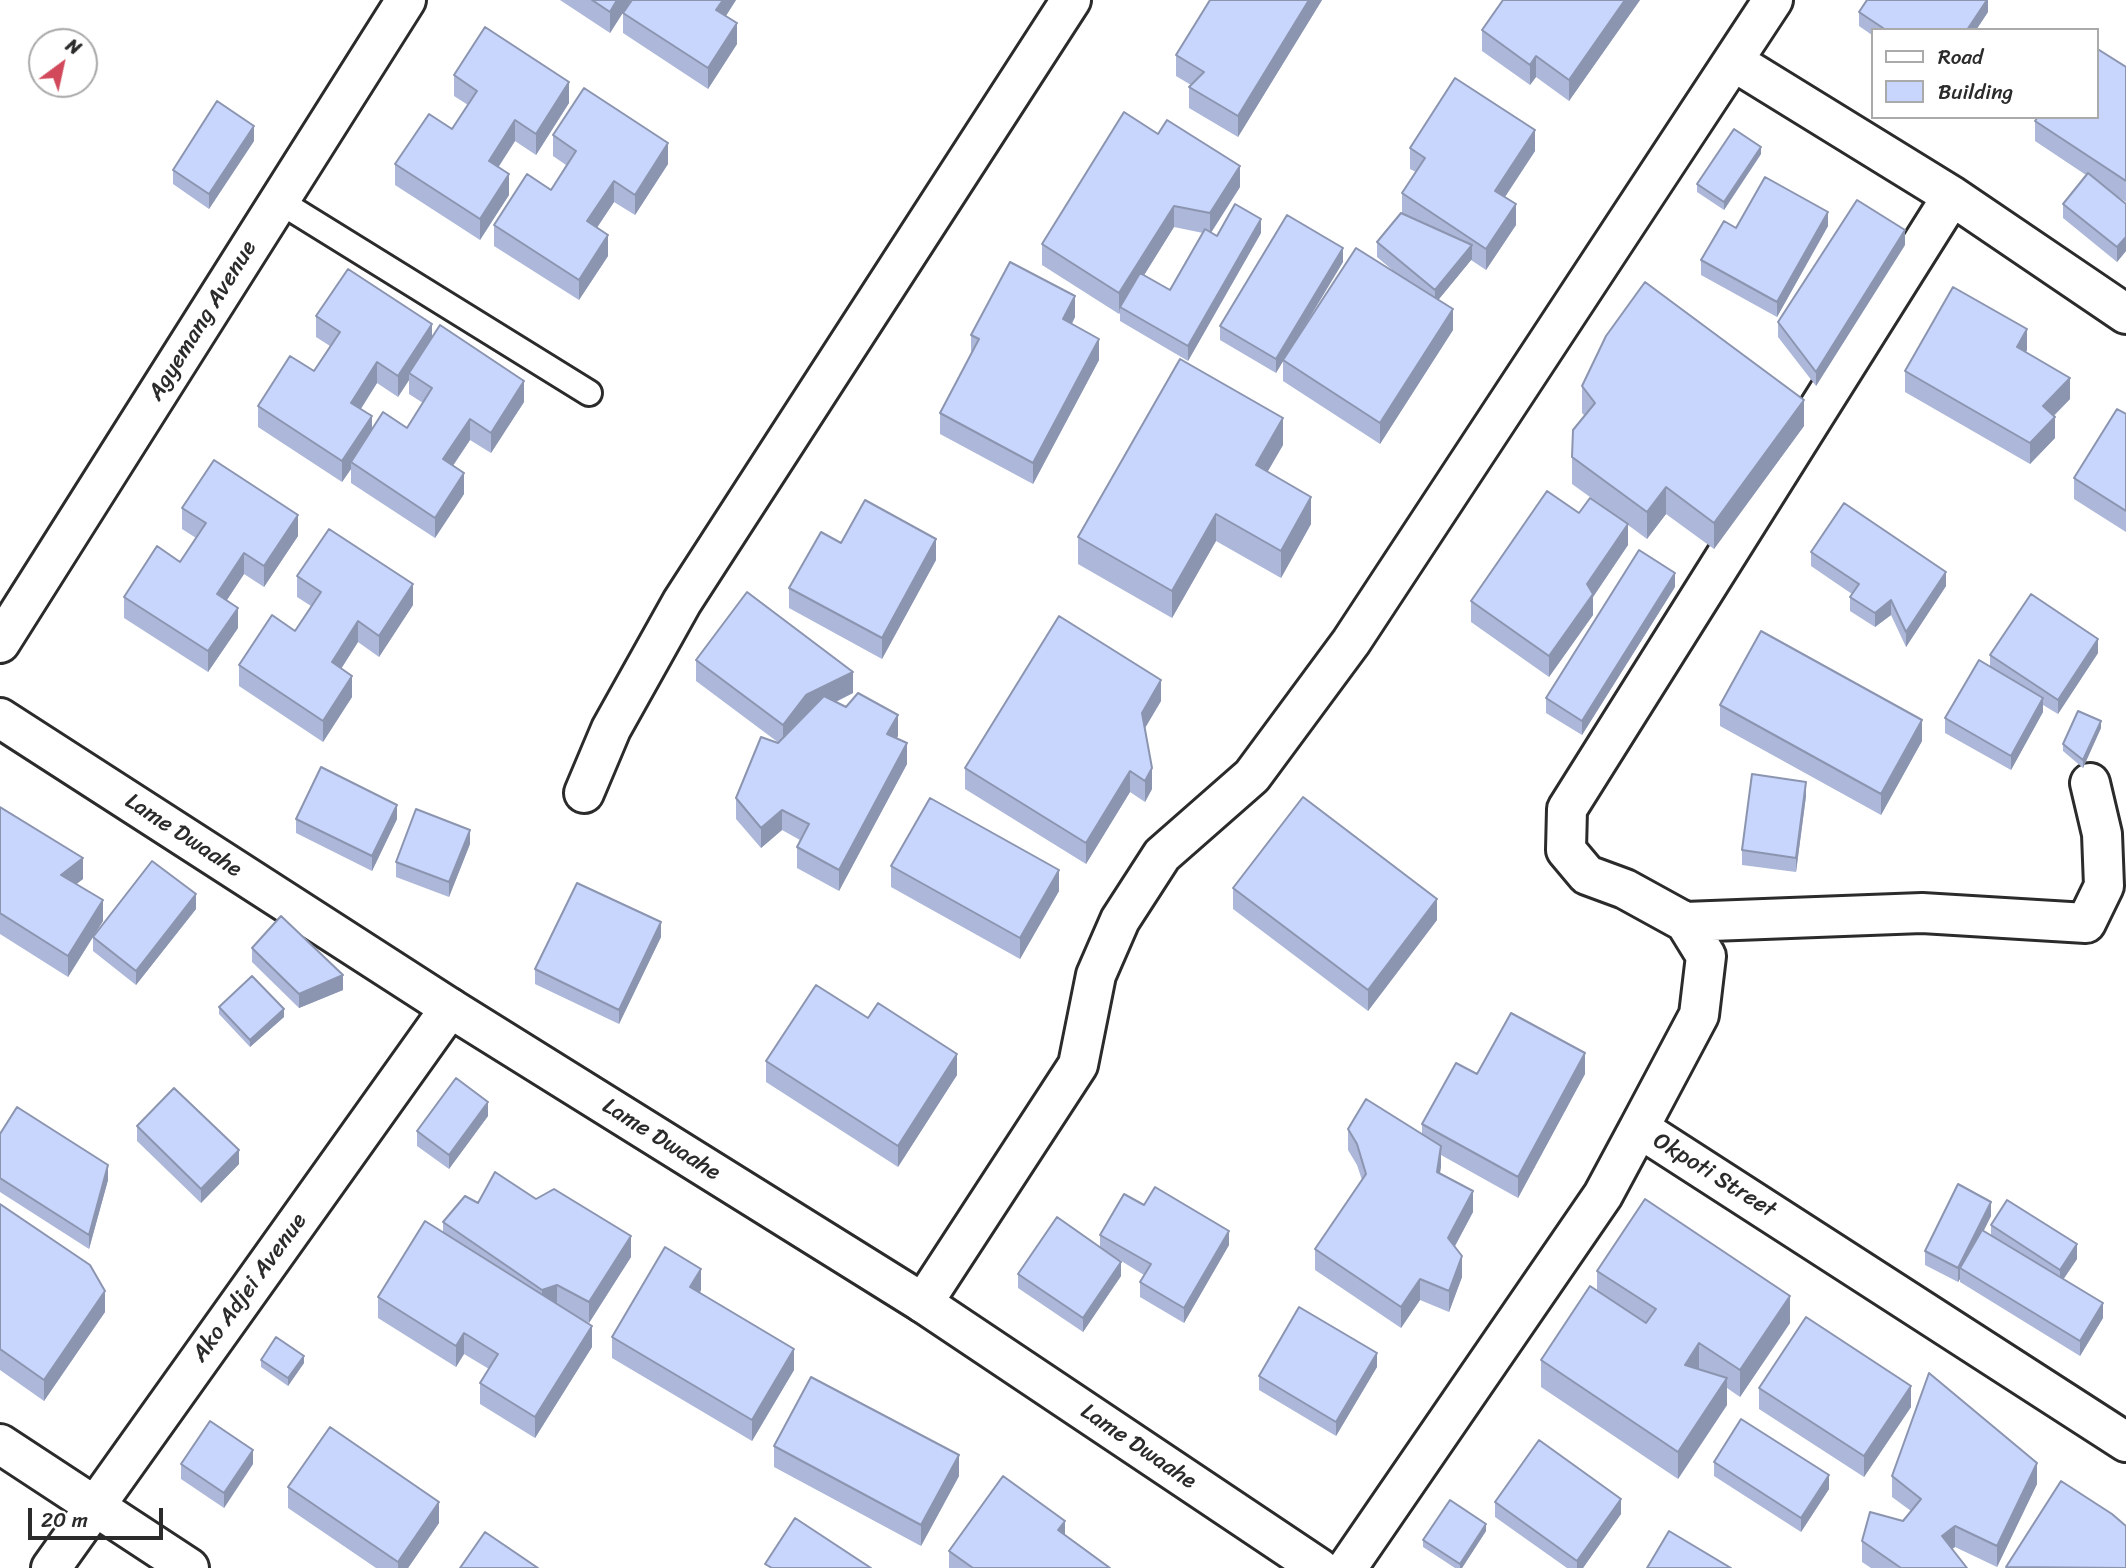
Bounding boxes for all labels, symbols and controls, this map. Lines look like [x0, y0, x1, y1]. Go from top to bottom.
north arrow [28, 28, 98, 98]
legend [1870, 28, 2098, 119]
text: N [59, 29, 88, 64]
text: Road [1938, 38, 1983, 76]
text: Building [1938, 73, 2013, 111]
street label: Agyemang Avenue [143, 236, 263, 406]
street label: Lame Dwaahe [119, 788, 247, 884]
street label: Lame Dwaahe [597, 1093, 725, 1187]
street label: Okpoti Street [1648, 1127, 1780, 1225]
street label: Ako Adjei Avenue [187, 1208, 313, 1368]
street label: Lame Dwaahe [1075, 1398, 1201, 1496]
scale bar [32, 1494, 166, 1538]
text: 20 m [41, 1501, 88, 1539]

